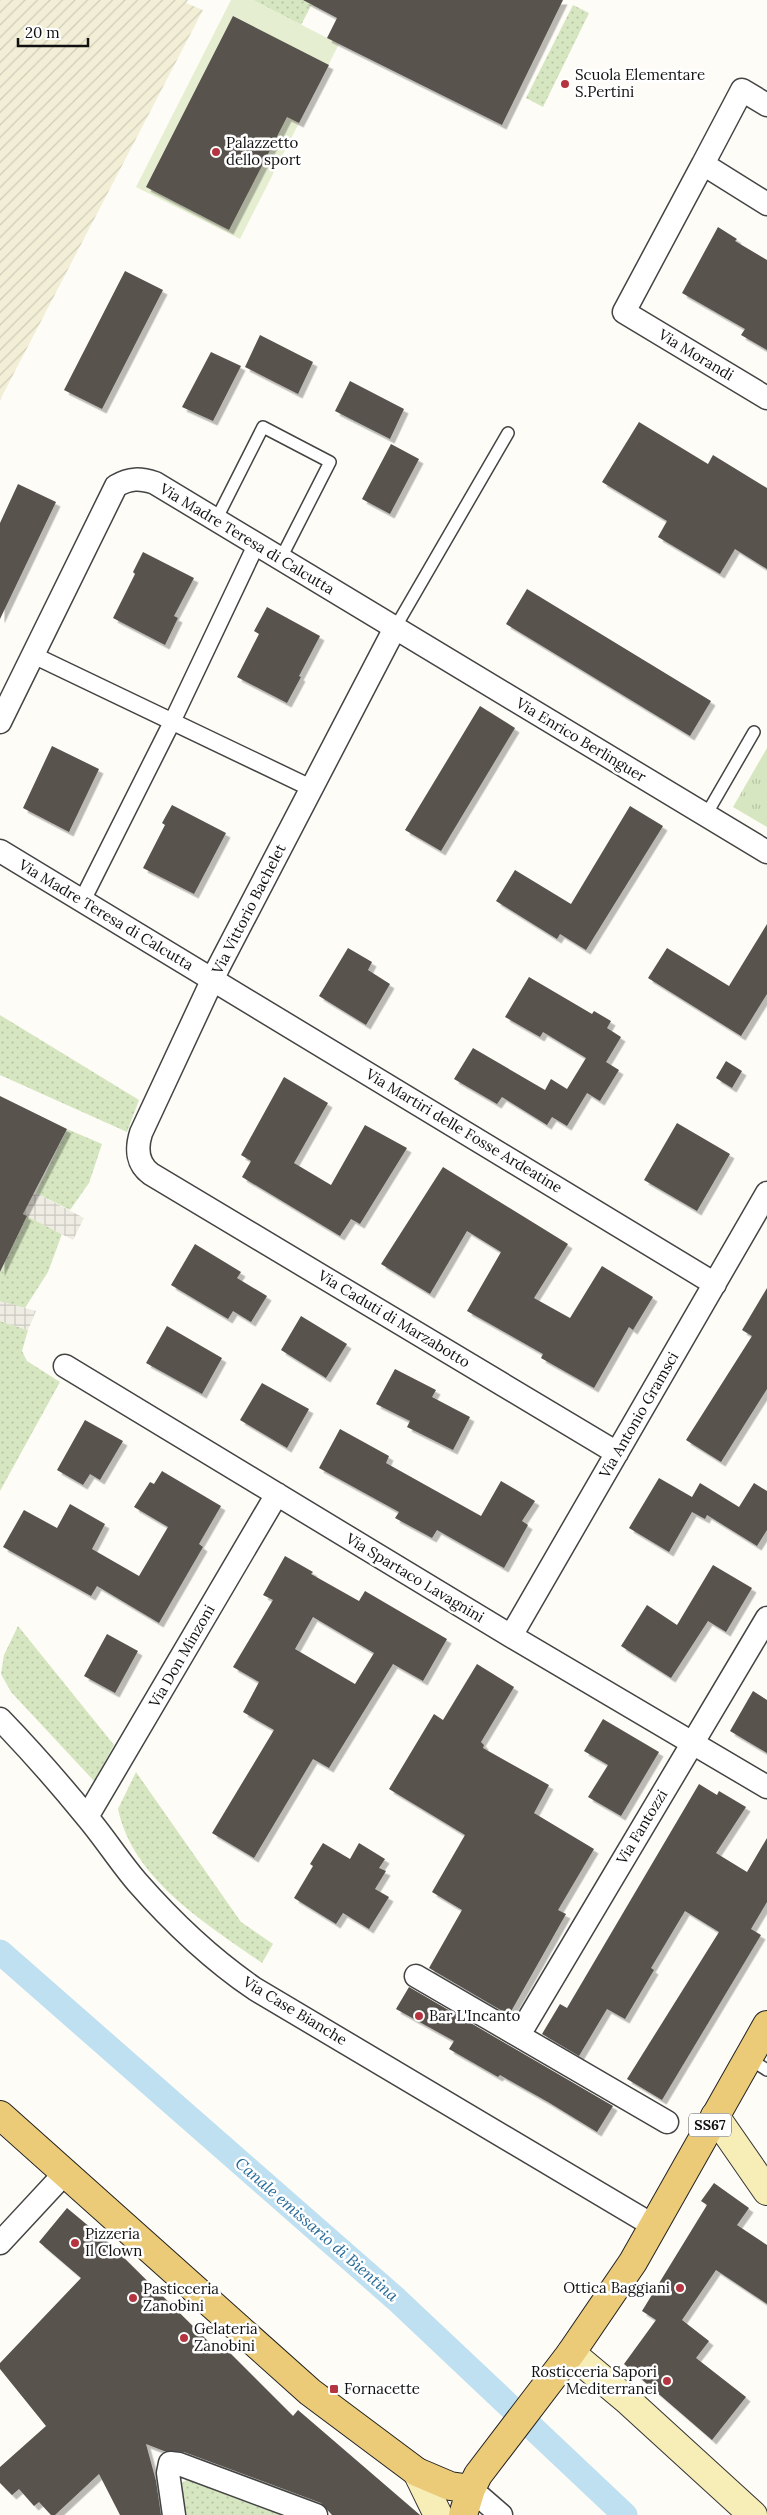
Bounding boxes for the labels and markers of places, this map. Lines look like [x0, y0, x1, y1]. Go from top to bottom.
place label: Scuola Elementare S.Pertini [575, 65, 705, 101]
marker: Scuola Elementare S.Pertini [559, 78, 571, 90]
place label: Palazzetto dello sport [226, 133, 301, 169]
marker: Palazzetto dello sport [210, 146, 222, 158]
place label: Bar L'Incanto [429, 2006, 521, 2025]
marker: Bar L'Incanto [413, 2010, 425, 2022]
place label: Pizzeria Il Clown [85, 2224, 142, 2260]
marker: Pizzeria Il Clown [69, 2237, 81, 2249]
place label: Ottica Baggiani [563, 2278, 670, 2297]
place label: Pasticceria Zanobini [143, 2279, 219, 2315]
marker: Ottica Baggiani [674, 2282, 686, 2294]
marker: Pasticceria Zanobini [127, 2292, 139, 2304]
place label: Gelateria Zanobini [194, 2319, 258, 2355]
marker: Gelateria Zanobini [178, 2332, 190, 2344]
place label: Rosticceria Sapori Mediterranei [531, 2362, 657, 2398]
marker: Rosticceria Sapori Mediterranei [661, 2375, 673, 2387]
place label: Fornacette [344, 2379, 420, 2398]
marker: Fornacette [328, 2383, 340, 2395]

